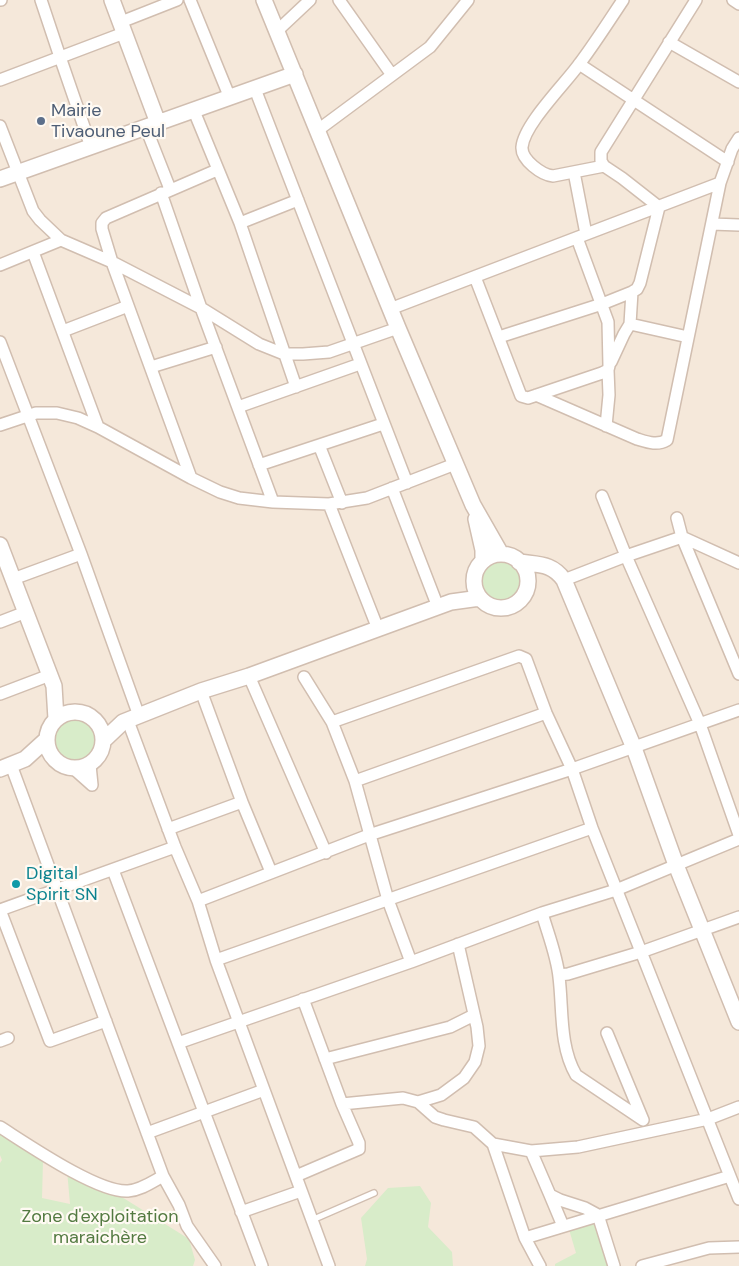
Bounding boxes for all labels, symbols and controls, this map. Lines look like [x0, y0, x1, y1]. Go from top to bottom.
place label: Mairie Tivaoune Peul [51, 100, 165, 142]
marker: Mairie Tivaoune Peul [35, 115, 47, 127]
place label: Digital Spirit SN [26, 863, 98, 906]
marker: Digital Spirit SN [10, 878, 22, 890]
park label: Zone d'exploitation maraichère [21, 1206, 179, 1248]

